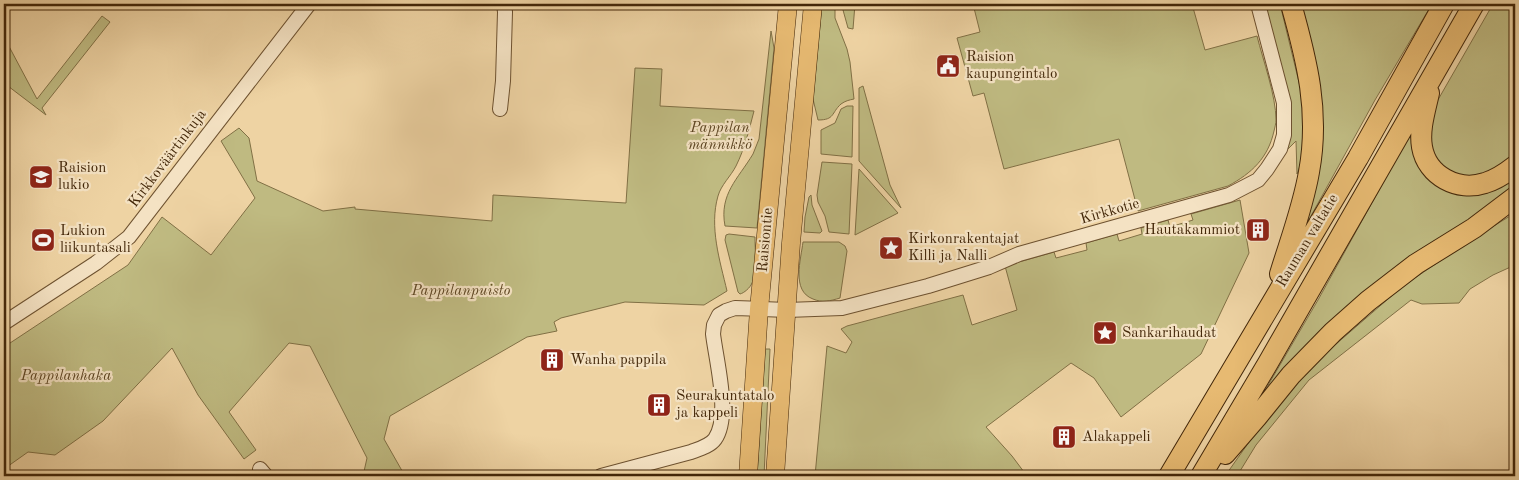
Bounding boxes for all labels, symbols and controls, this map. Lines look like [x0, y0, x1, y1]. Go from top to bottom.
place label: Raision kaupungintalo [966, 50, 1058, 82]
public building icon: Raision kaupungintalo [935, 53, 961, 79]
street label: Kirkkoväärtinkuja [126, 107, 210, 211]
park label: Pappilan männikkö [688, 121, 753, 153]
place label: Raision lukio [58, 161, 106, 193]
school or university icon: Raision lukio [28, 164, 54, 190]
street label: Rauman valtatie [1274, 192, 1342, 290]
street label: Kirkkotie [1079, 196, 1141, 228]
street label: Raisiontie [756, 207, 776, 273]
building icon: Hautakammiot [1245, 217, 1271, 243]
place label: Hautakammiot [1144, 223, 1240, 238]
place label: Lukion liikuntasali [60, 224, 131, 256]
sports icon: Lukion liikuntasali [30, 227, 56, 253]
place label: Kirkonrakentajat Killi ja Nalli [908, 232, 1019, 264]
place icon: Kirkonrakentajat Killi ja Nalli [878, 235, 904, 261]
park label: Pappilanpuisto [410, 284, 511, 299]
place icon: Sankarihaudat [1092, 320, 1118, 346]
place label: Sankarihaudat [1122, 326, 1216, 341]
building icon: Wanha pappila [539, 347, 565, 373]
place label: Wanha pappila [570, 353, 667, 368]
park label: Pappilanhaka [20, 369, 111, 384]
place label: Seurakuntatalo ja kappeli [675, 389, 775, 421]
building icon: Seurakuntatalo ja kappeli [646, 392, 672, 418]
building icon: Alakappeli [1051, 424, 1077, 450]
place label: Alakappeli [1082, 430, 1151, 445]

